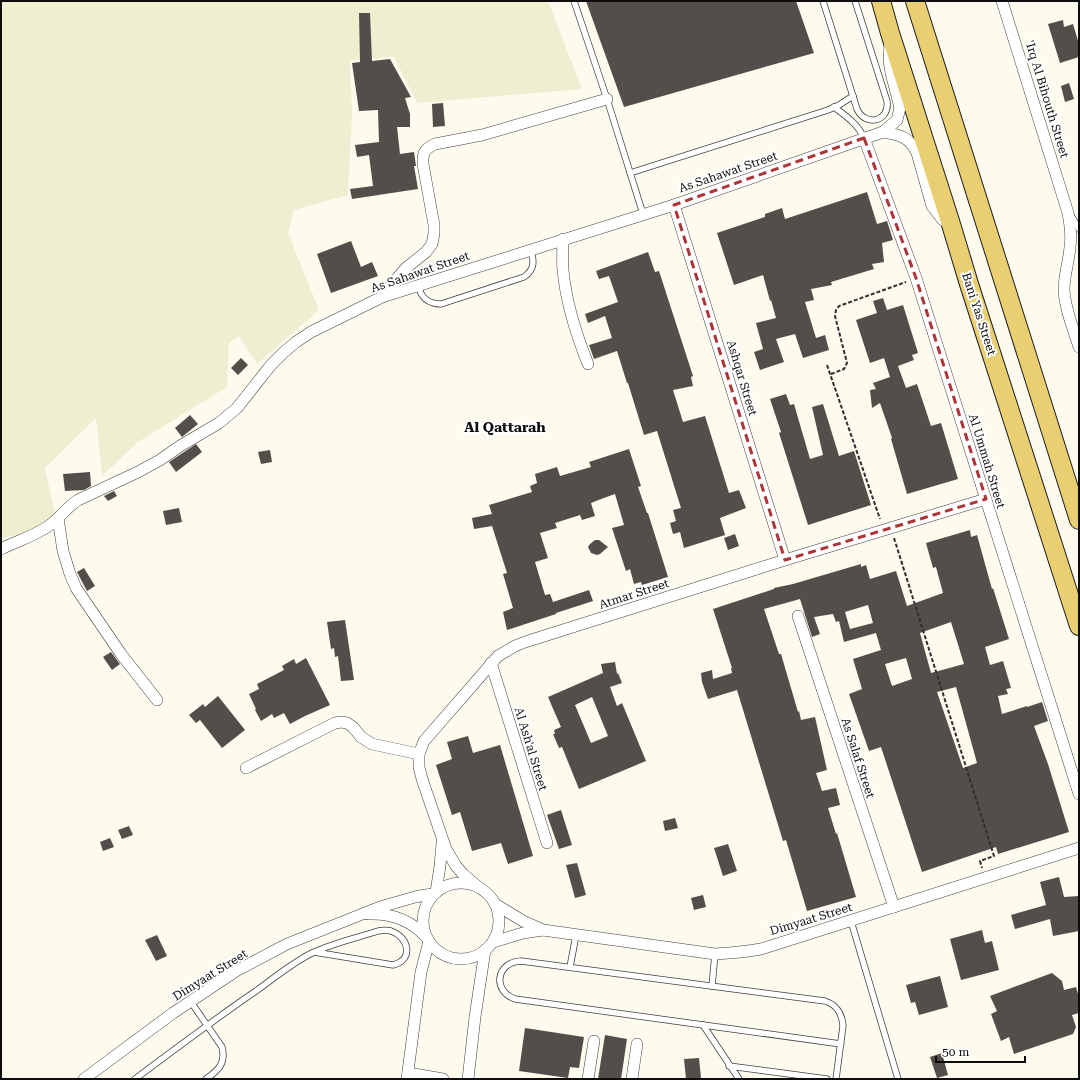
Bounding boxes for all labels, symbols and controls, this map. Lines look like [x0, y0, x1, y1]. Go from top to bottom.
street label: 'Irq Al Bihouth Street [1022, 38, 1072, 160]
street label: As Sahawat Street [677, 148, 780, 195]
street label: As Sahawat Street [369, 248, 472, 295]
street label: Bani Yas Street [959, 271, 999, 358]
street label: Ashqar Street [724, 339, 760, 418]
street label: Al Ummah Street [966, 412, 1008, 511]
district label: Al Qattarah [464, 419, 546, 435]
street label: Atmar Street [597, 576, 671, 612]
street label: Al Ash'al Street [512, 706, 550, 793]
street label: As Salaf Street [838, 716, 878, 800]
street label: Dimyaat Street [768, 900, 854, 938]
street label: Dimyaat Street [170, 946, 250, 1004]
scale bar [936, 1038, 1025, 1064]
text: 50 m [942, 1045, 969, 1059]

